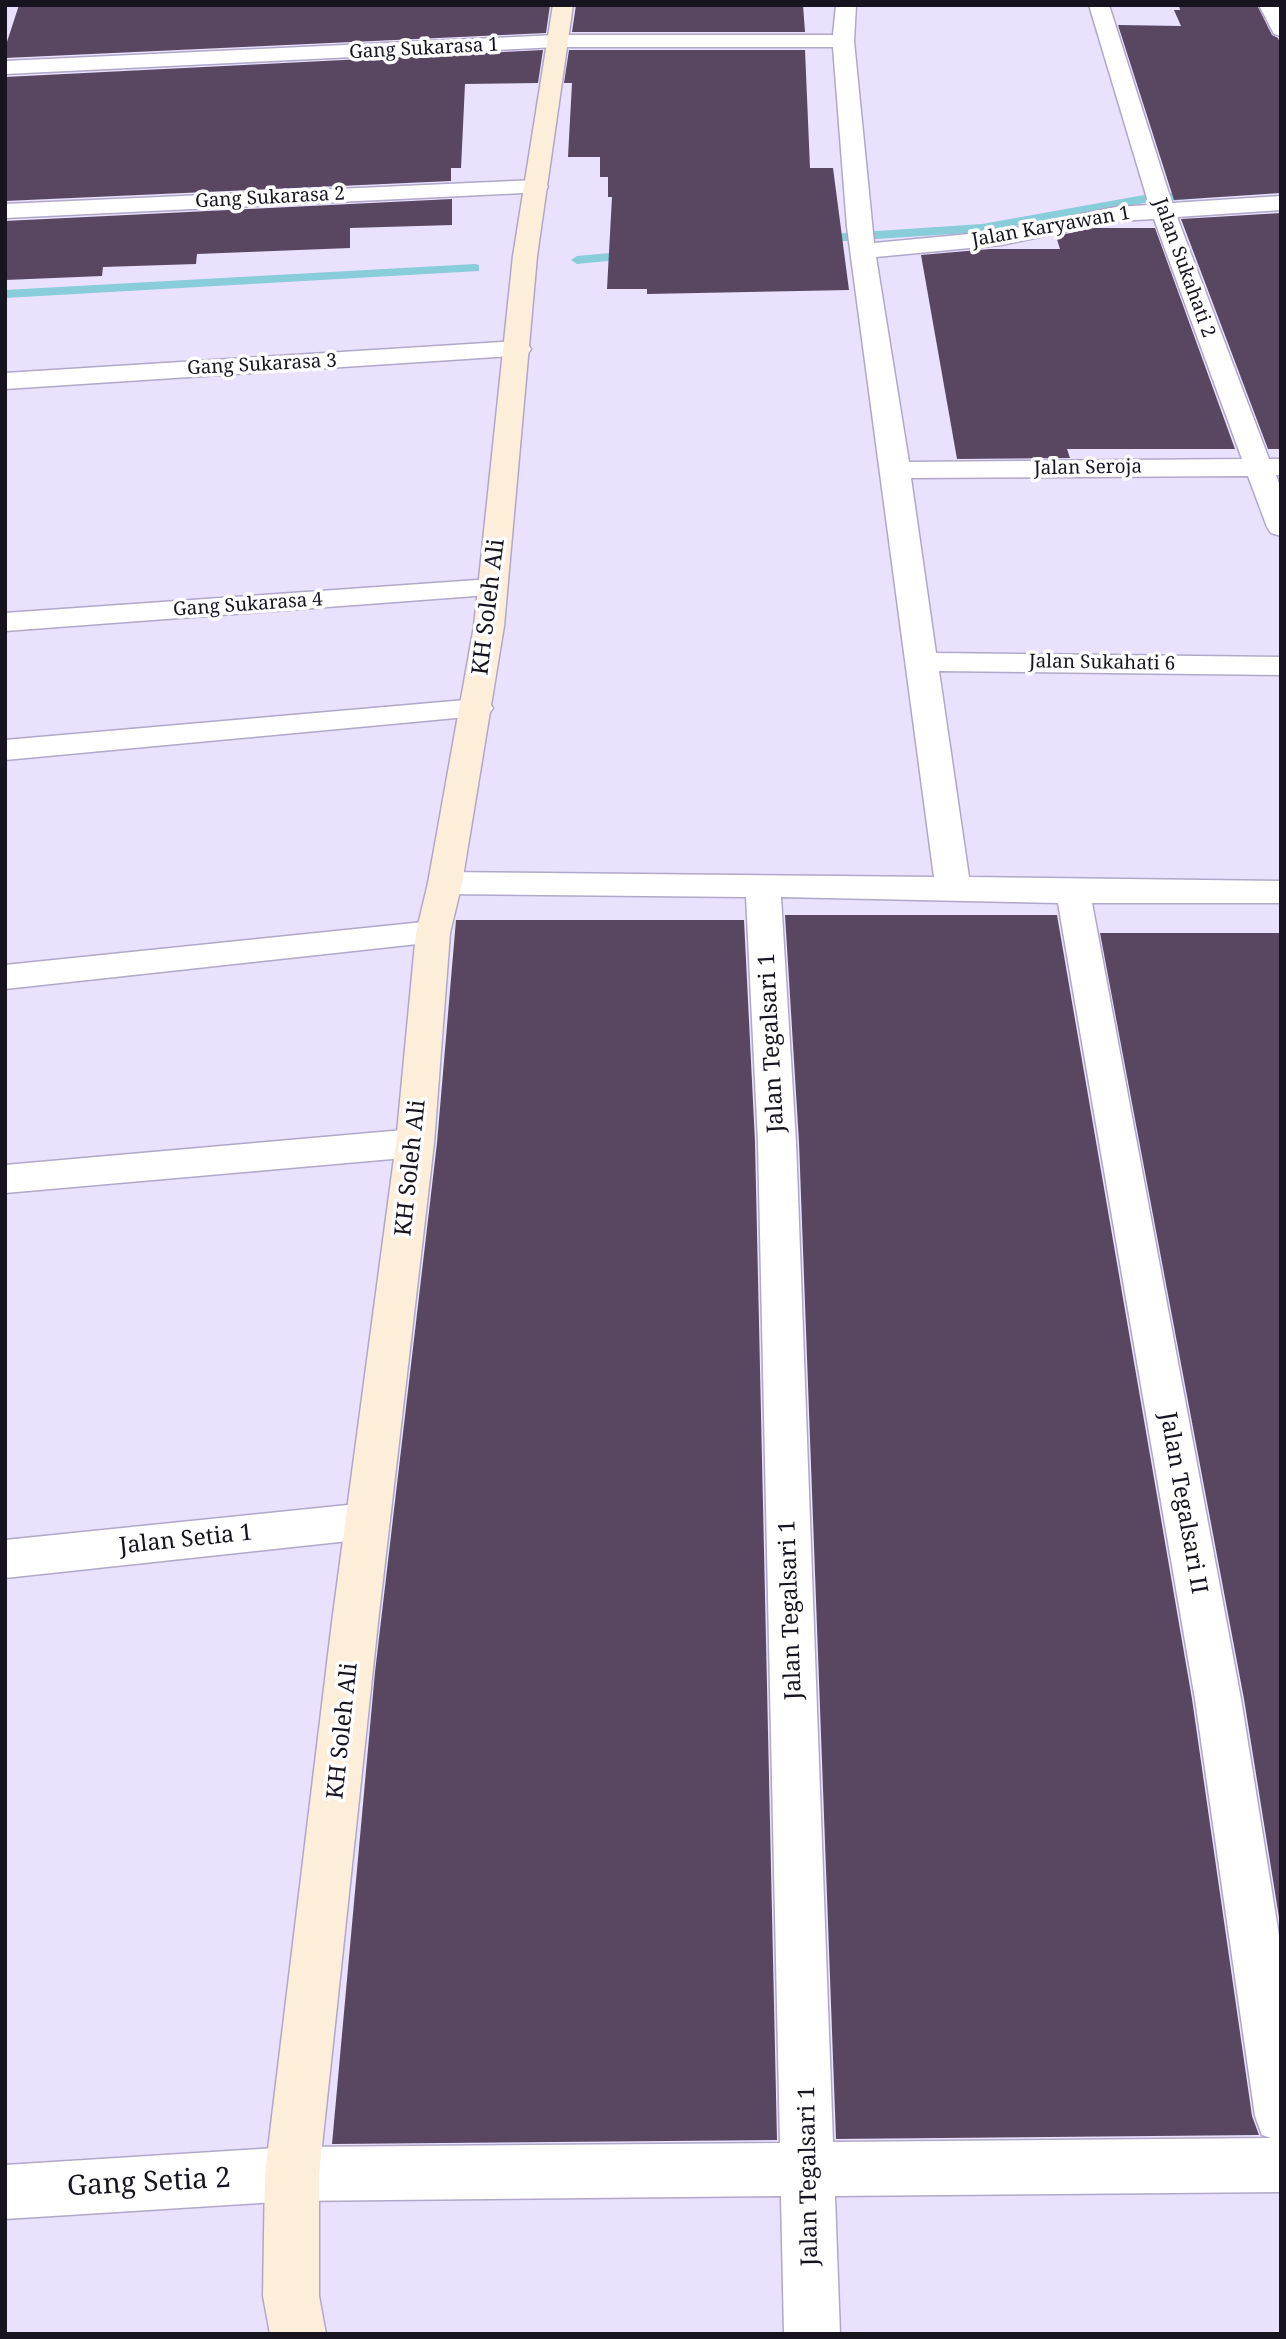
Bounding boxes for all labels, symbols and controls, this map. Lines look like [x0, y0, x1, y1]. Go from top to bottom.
street label: Gang Sukarasa 1 [349, 34, 499, 64]
street label: Gang Sukarasa 2 [195, 183, 345, 213]
street label: Jalan Sukahati 2 [1148, 195, 1220, 341]
street label: Jalan Karyawan 1 [970, 202, 1132, 252]
street label: Gang Sukarasa 3 [187, 350, 337, 380]
street label: Jalan Seroja [1034, 456, 1142, 480]
street label: KH Soleh Ali [467, 537, 511, 677]
street label: Gang Sukarasa 4 [172, 588, 324, 622]
street label: Jalan Sukahati 6 [1029, 650, 1175, 676]
street label: Jalan Tegalsari 1 [754, 952, 790, 1134]
street label: KH Soleh Ali [390, 1099, 432, 1237]
street label: Jalan Tegalsari II [1153, 1410, 1213, 1596]
street label: Jalan Setia 1 [118, 1519, 254, 1561]
street label: Jalan Tegalsari 1 [774, 1520, 808, 1700]
street label: KH Soleh Ali [322, 1662, 364, 1800]
street label: Jalan Tegalsari 1 [794, 2086, 824, 2266]
street label: Gang Setia 2 [66, 2162, 232, 2204]

